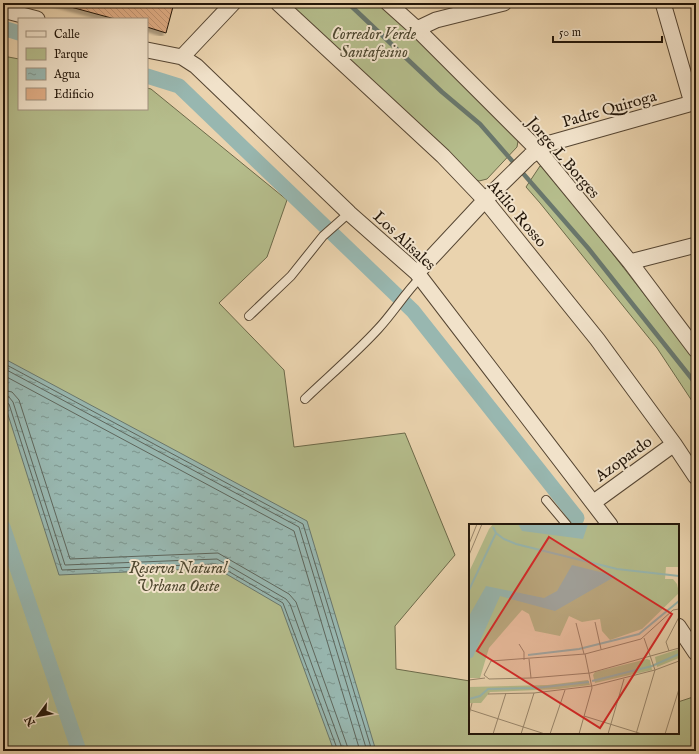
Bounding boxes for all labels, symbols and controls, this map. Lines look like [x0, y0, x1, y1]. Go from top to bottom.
legend [18, 18, 148, 110]
scale bar [553, 18, 662, 44]
park label: Corredor Verde Santafesino [332, 25, 417, 63]
text: 50 m [559, 25, 581, 40]
text: Calle [54, 27, 80, 42]
text: Parque [54, 47, 89, 63]
text: Agua [53, 67, 81, 82]
text: Edificio [54, 87, 94, 102]
street label: Padre Quiroga [560, 87, 659, 133]
street label: Jorge L Borges [520, 112, 604, 204]
street label: Atilio Rosso [482, 176, 551, 252]
street label: Los Alisales [368, 207, 439, 276]
street label: Azopardo [591, 432, 657, 488]
inset map [469, 524, 679, 734]
park label: Reserva Natural Urbana Oeste [129, 559, 228, 597]
north arrow [18, 696, 58, 736]
text: N [22, 713, 39, 729]

